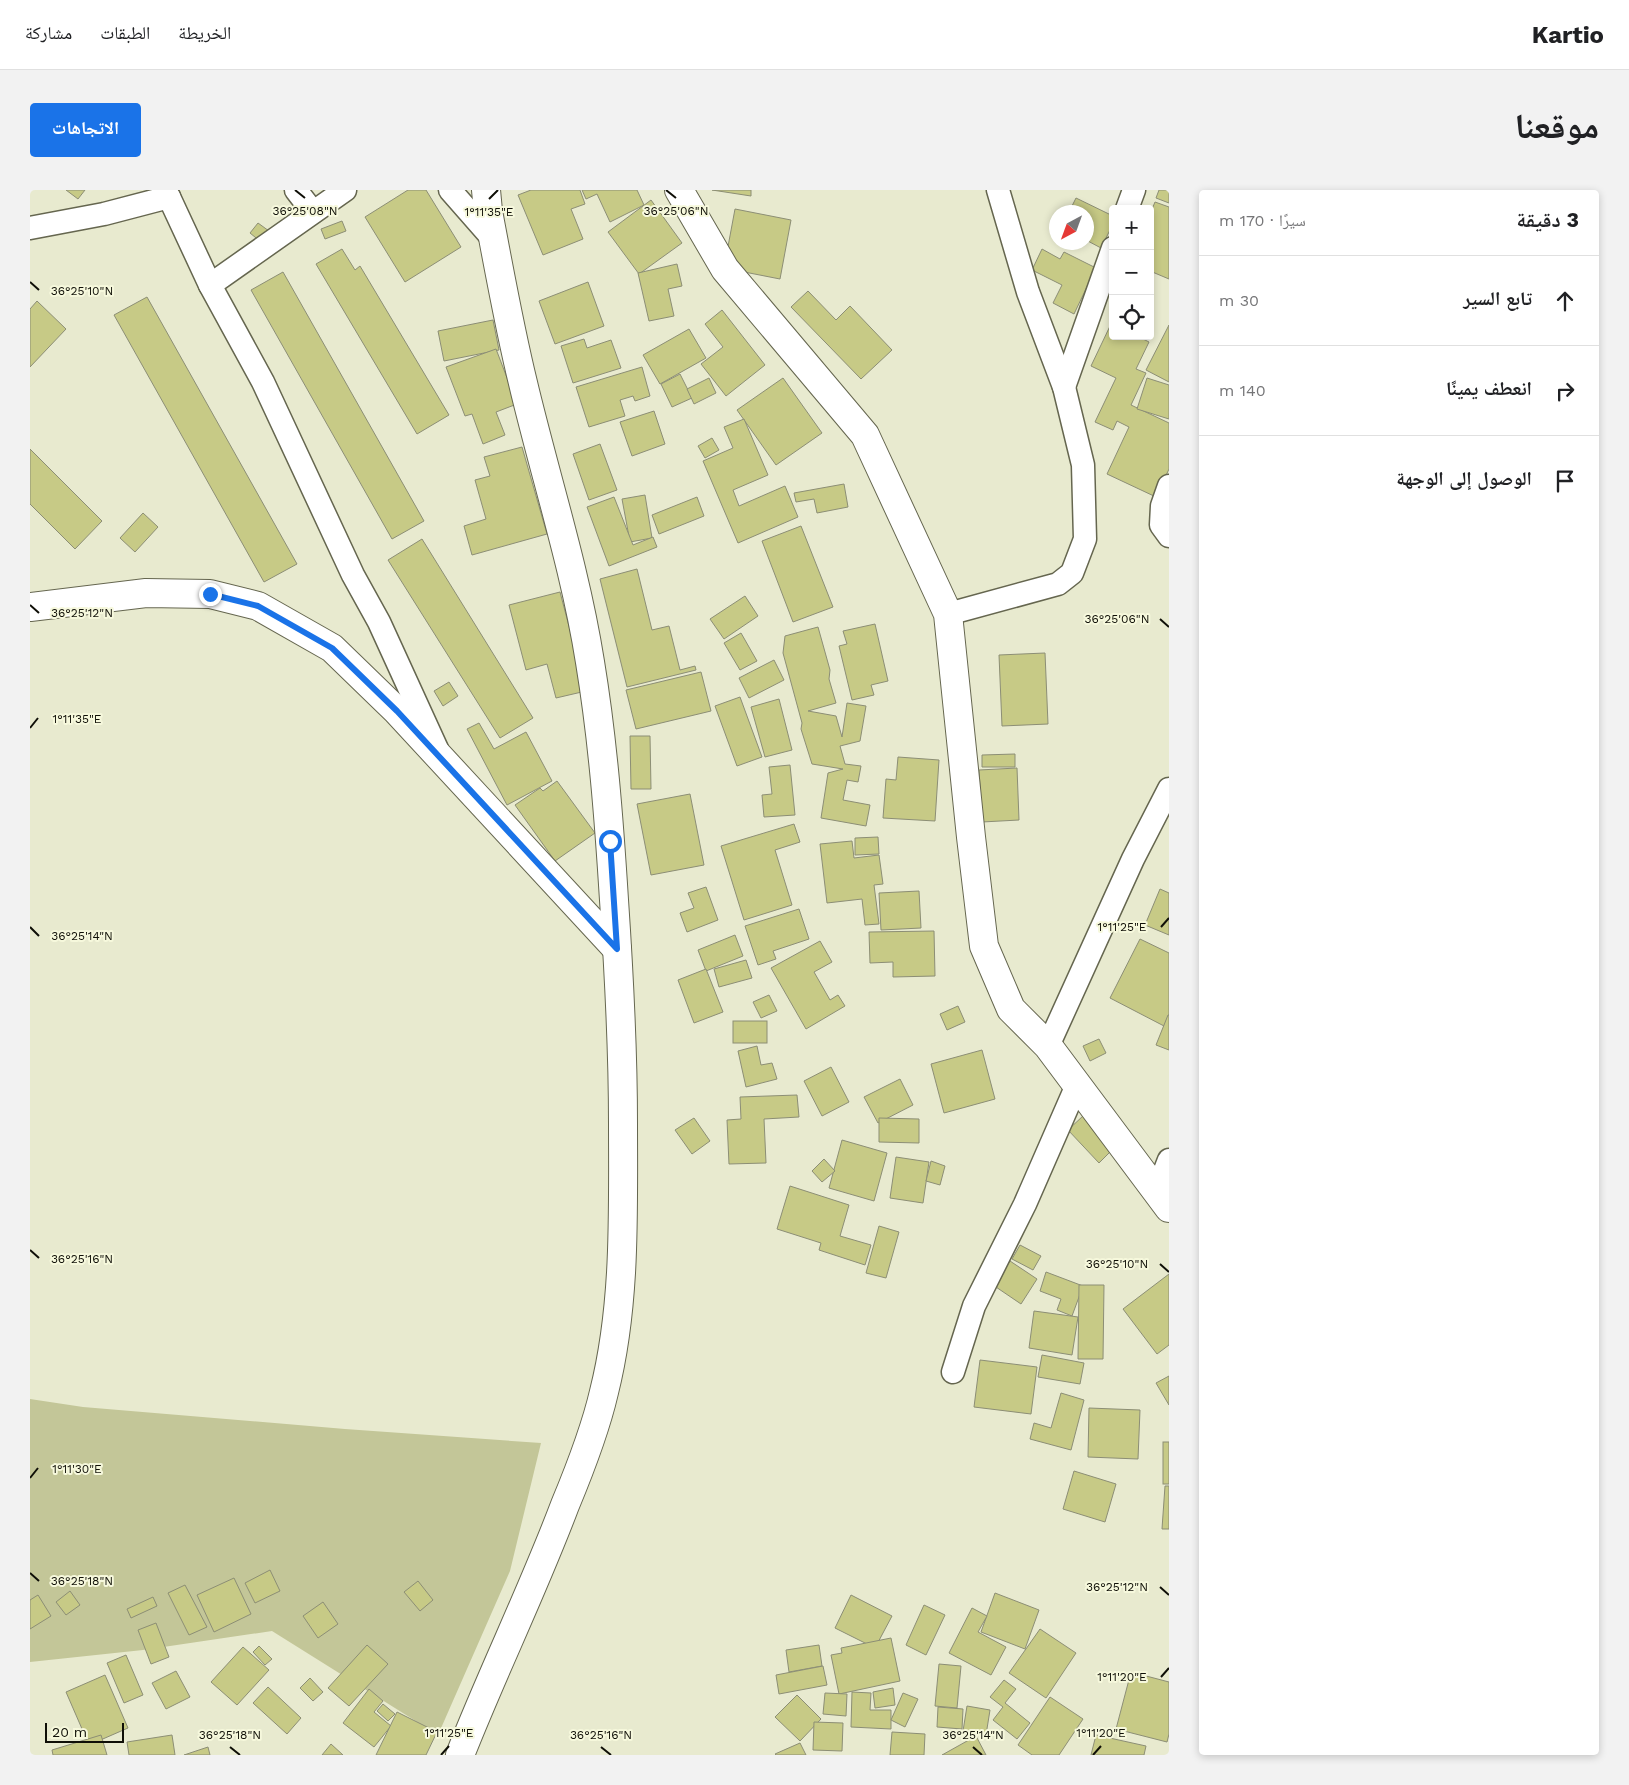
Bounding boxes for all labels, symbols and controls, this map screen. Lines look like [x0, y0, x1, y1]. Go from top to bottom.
text: Kartio [1532, 21, 1604, 49]
text: مشاركة [25, 22, 72, 43]
text: الطبقات [100, 22, 150, 43]
text: الخريطة [178, 22, 231, 43]
button: الاتجاهات [30, 103, 141, 157]
text: موقعنا [1514, 105, 1599, 147]
text: 36°25'08"N [272, 204, 338, 218]
text: 36°25'06"N [643, 204, 709, 218]
text: 1°11'35"E [465, 205, 514, 219]
north arrow [1049, 205, 1094, 250]
map controls [1109, 205, 1154, 340]
button: + [1109, 205, 1154, 250]
text: 3 دقيقة [1516, 207, 1579, 232]
text: سيرًا · 170 m [1219, 211, 1306, 230]
button: − [1109, 250, 1154, 295]
text: 36°25'10"N [51, 284, 113, 298]
text: تابع السير [1463, 287, 1532, 310]
icon: ahead [1551, 287, 1579, 315]
text: 30 m [1219, 291, 1259, 310]
button: locate [1109, 295, 1154, 340]
text: انعطف يمينًا [1446, 377, 1532, 400]
icon: right [1551, 377, 1579, 405]
text: 140 m [1219, 381, 1266, 400]
text: الوصول إلى الوجهة [1396, 467, 1532, 490]
icon: arrive [1551, 467, 1579, 495]
route end [199, 583, 222, 606]
text: 36°25'12"N [51, 606, 113, 620]
text: 36°25'06"N [1084, 612, 1150, 626]
text: 1°11'35"E [53, 712, 102, 726]
route start [599, 830, 622, 853]
text: 1°11'25"E [1098, 920, 1147, 934]
text: 36°25'14"N [51, 929, 113, 943]
text: 36°25'16"N [51, 1252, 113, 1266]
text: 36°25'10"N [1086, 1257, 1148, 1271]
text: 1°11'30"E [52, 1462, 102, 1476]
text: 36°25'18"N [51, 1574, 113, 1588]
text: 36°25'12"N [1086, 1580, 1148, 1594]
text: 1°11'20"E [1097, 1670, 1147, 1684]
scale bar [45, 1720, 124, 1743]
text: 20 m [52, 1724, 87, 1740]
text: 1°11'25"E [425, 1726, 474, 1740]
text: 1°11'20"E [1076, 1726, 1126, 1740]
text: 36°25'18"N [199, 1728, 261, 1742]
text: 36°25'16"N [570, 1728, 632, 1742]
text: 36°25'14"N [942, 1728, 1004, 1742]

